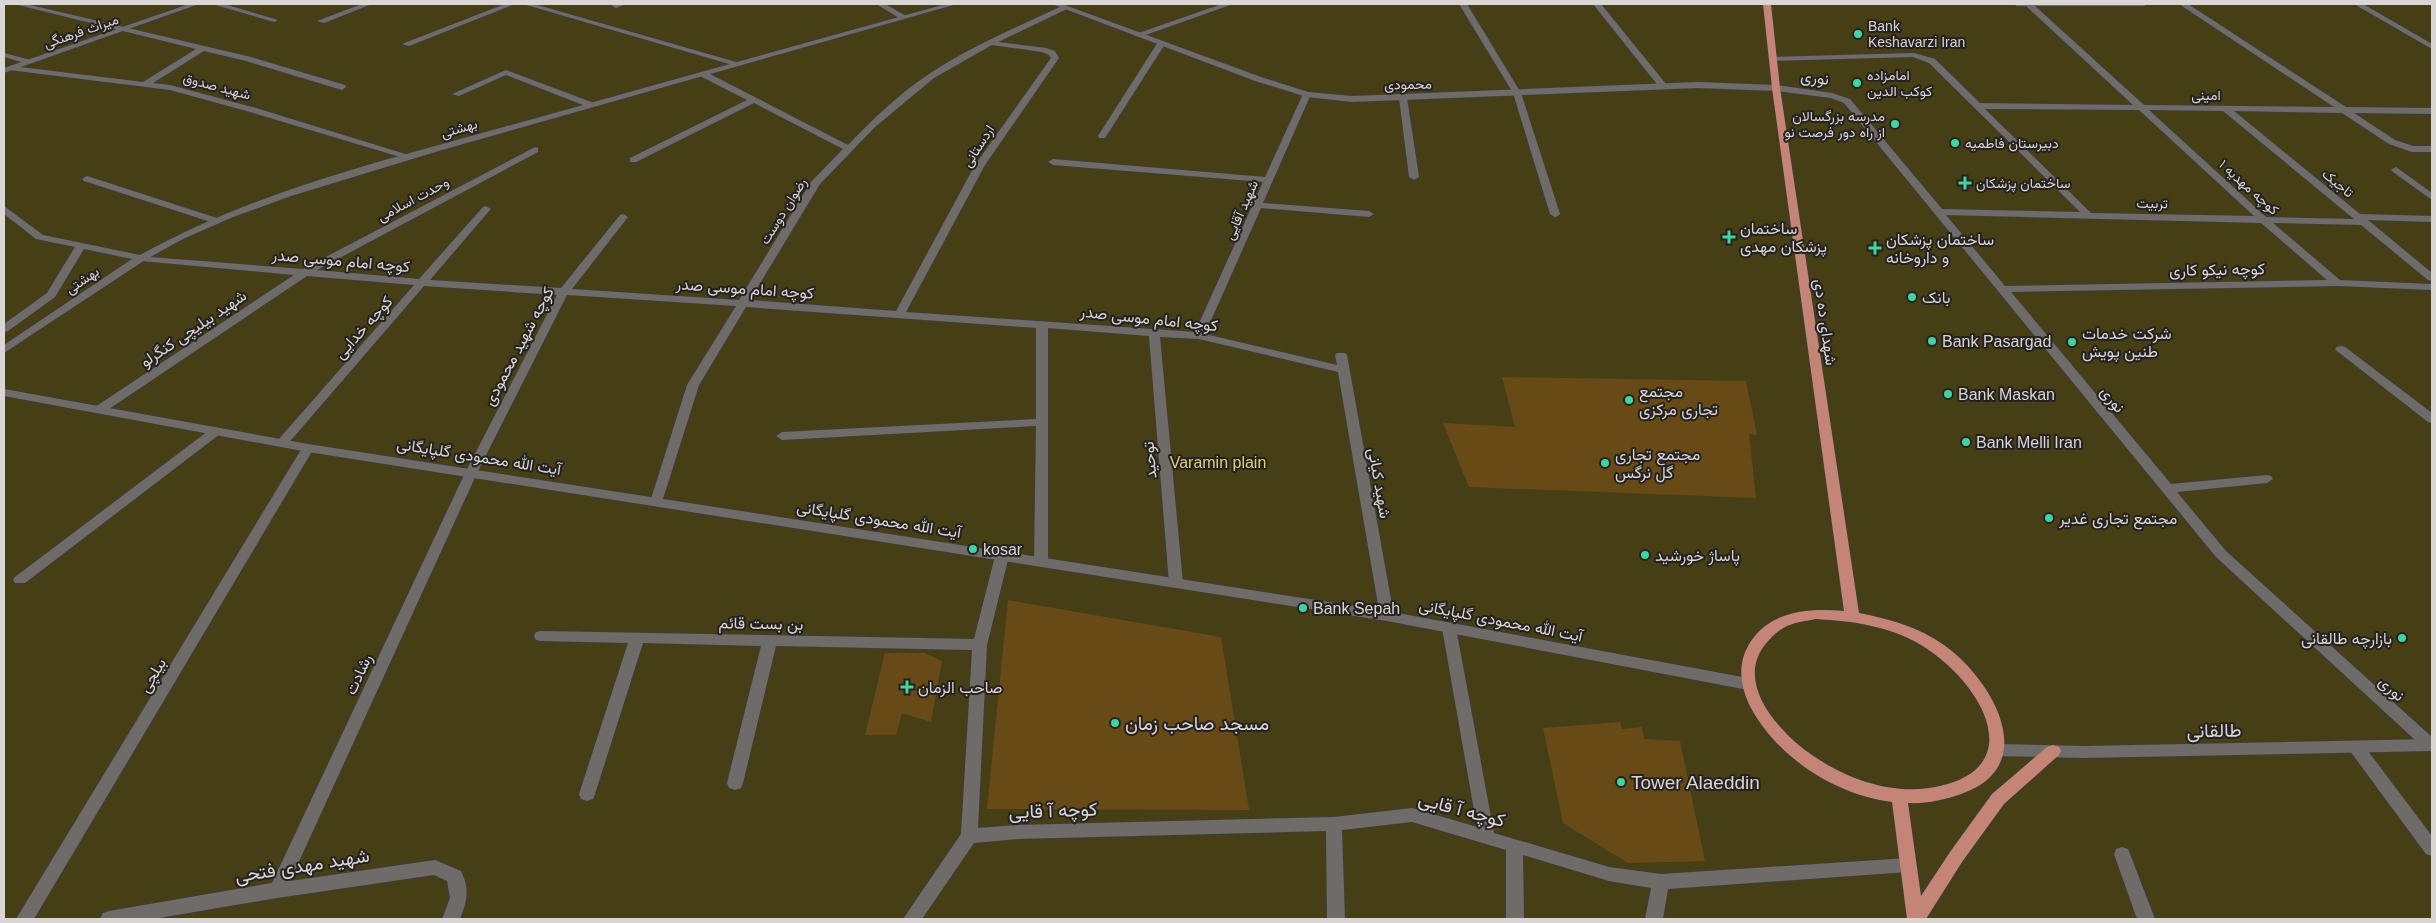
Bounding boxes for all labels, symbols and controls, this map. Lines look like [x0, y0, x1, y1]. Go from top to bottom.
street label: میراث فرهنگی [41, 11, 121, 52]
place label: Bank Keshavarzi Iran [1868, 18, 1965, 50]
marker: Bank Keshavarzi Iran [1852, 28, 1864, 40]
street label: نوری [1799, 67, 1830, 90]
place label: امامزاده کوکب الدین [1867, 67, 1932, 100]
street label: شهید صدوق [181, 69, 253, 104]
street label: محمودی [1384, 76, 1432, 93]
marker: امامزاده کوکب الدین [1851, 77, 1863, 89]
street label: امینی [2191, 87, 2221, 104]
place label: مدرسه بزرگسالان از راه دور فرصت نو [1784, 108, 1885, 141]
street label: بهشتی [439, 115, 479, 142]
marker: مدرسه بزرگسالان از راه دور فرصت نو [1889, 118, 1901, 130]
street label: اردستانی [959, 122, 998, 171]
place label: دبیرستان فاطمیه [1965, 135, 2059, 152]
marker: دبیرستان فاطمیه [1949, 137, 1961, 149]
street label: کوچه مهدیه ۱ [2215, 156, 2282, 219]
street label: تاجیک [2318, 165, 2357, 202]
street label: وحدت اسلامی [374, 173, 452, 225]
street label: رضوان دوست [756, 175, 811, 248]
place label: ساختمان پزشکان [1976, 175, 2071, 193]
marker: ساختمان پزشکان [1958, 176, 1972, 190]
street label: شهید آقایی [1221, 178, 1262, 243]
street label: تربیت [2136, 195, 2168, 212]
place label: ساختمان پزشکان مهدی [1740, 220, 1827, 258]
marker: ساختمان پزشکان مهدی [1722, 230, 1736, 244]
place label: ساختمان پزشکان و داروخانه [1886, 231, 1994, 268]
marker: ساختمان پزشکان و داروخانه [1868, 241, 1882, 255]
street label: کوچه امام موسی صدر [270, 246, 411, 278]
street label: کوچه نیکو کاری [2169, 260, 2265, 282]
street label: بهشتی [62, 263, 102, 298]
street label: کوچه امام موسی صدر [674, 275, 815, 305]
street label: شهدای ده دی [1809, 278, 1840, 367]
street label: کوچه شهید محمودی [480, 284, 560, 410]
street label: شهید بیلیچی کنگرلو [137, 287, 251, 373]
place label: بانک [1922, 289, 1951, 307]
marker: بانک [1906, 291, 1918, 303]
street label: کوچه خدایی [331, 293, 398, 364]
street label: کوچه امام موسی صدر [1078, 303, 1219, 337]
place label: شرکت خدمات طنین پویش [2082, 325, 2172, 363]
place label: Bank Pasargad [1942, 333, 2051, 350]
marker: Bank Pasargad [1926, 335, 1938, 347]
marker: شرکت خدمات طنین پویش [2066, 336, 2078, 348]
place label: مجتمع تجاری مرکزی [1639, 383, 1718, 420]
street label: نوری [2095, 383, 2128, 417]
place label: Bank Maskan [1958, 386, 2055, 403]
marker: Bank Maskan [1942, 388, 1954, 400]
marker: مجتمع تجاری مرکزی [1623, 394, 1635, 406]
street label: آیت الله محمودی گلپایگانی [395, 434, 564, 481]
place label: Bank Melli Iran [1976, 434, 2082, 451]
marker: Bank Melli Iran [1960, 436, 1972, 448]
street label: توحید [1139, 440, 1162, 479]
street label: شهید کیانی [1363, 446, 1394, 520]
place label: مجتمع تجاری گل نرگس [1615, 446, 1700, 483]
park label: Varamin plain [1170, 454, 1266, 471]
marker: مجتمع تجاری گل نرگس [1599, 457, 1611, 469]
street label: آیت الله محمودی گلپایگانی [795, 497, 964, 544]
place label: مجتمع تجاری غدیر [2058, 510, 2177, 530]
marker: مجتمع تجاری غدیر [2043, 512, 2055, 524]
place label: kosar [983, 541, 1023, 558]
marker: kosar [967, 543, 979, 555]
place label: پاساژ خورشید [1655, 547, 1740, 567]
marker: پاساژ خورشید [1639, 549, 1651, 561]
street label: آیت الله محمودی گلپایگانی [1417, 595, 1586, 648]
place label: Bank Sepah [1313, 600, 1400, 617]
marker: Bank Sepah [1297, 602, 1309, 614]
street label: بن بست قائم [718, 614, 804, 635]
place label: بازارچه طالقانی [2301, 630, 2392, 650]
marker: بازارچه طالقانی [2396, 632, 2408, 644]
street label: رشادت [342, 651, 377, 698]
street label: بیلچی [136, 655, 172, 697]
street label: نوری [2374, 673, 2408, 706]
place label: صاحب الزمان [918, 679, 1002, 698]
marker: صاحب الزمان [900, 680, 914, 694]
place label: مسجد صاحب زمان [1125, 713, 1269, 735]
marker: مسجد صاحب زمان [1109, 717, 1121, 729]
street label: طالقانی [2186, 720, 2242, 742]
place label: Tower Alaeddin [1631, 772, 1760, 793]
marker: Tower Alaeddin [1615, 776, 1627, 788]
street label: کوچه آ قایی [1415, 788, 1508, 834]
street label: کوچه آ قایی [1008, 798, 1098, 826]
street label: شهید مهدی فتحی [233, 844, 371, 887]

